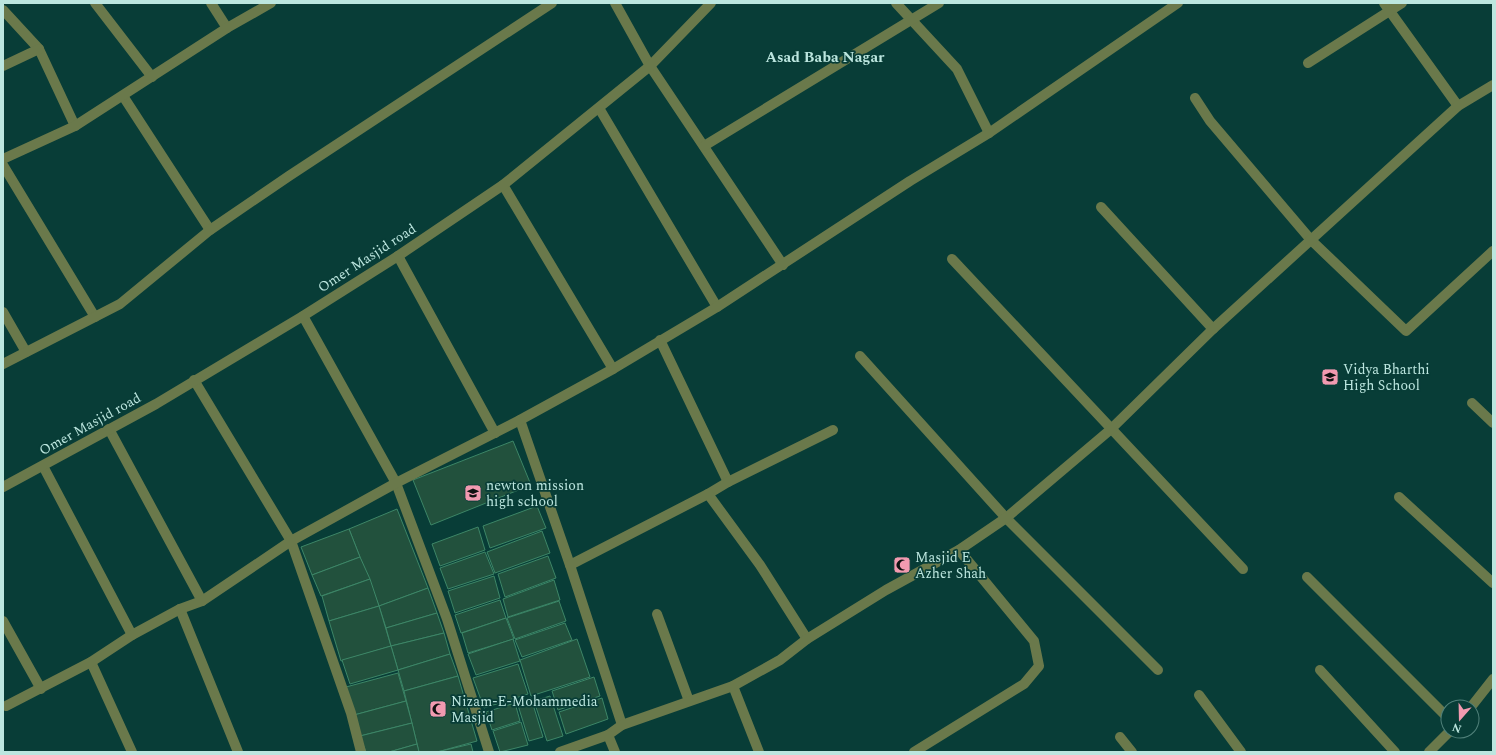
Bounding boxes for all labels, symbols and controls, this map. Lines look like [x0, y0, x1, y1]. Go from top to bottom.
district label: Asad Baba Nagar [766, 46, 885, 69]
street label: Omer Masjid road [314, 218, 420, 298]
place label: Vidya Bharthi High School [1343, 359, 1430, 396]
school or university icon: Vidya Bharthi High School [1320, 367, 1340, 387]
street label: Omer Masjid road [35, 387, 145, 461]
place label: newton mission high school [486, 475, 584, 512]
school or university icon: newton mission high school [463, 483, 483, 503]
place label: Masjid E Azher Shah [915, 547, 986, 584]
mosque icon: Masjid E Azher Shah [892, 555, 912, 575]
place label: Nizam-E-Mohammedia Masjid [451, 691, 598, 728]
mosque icon: Nizam-E-Mohammedia Masjid [428, 699, 448, 719]
north arrow [1440, 699, 1480, 739]
text: N [1450, 718, 1464, 737]

